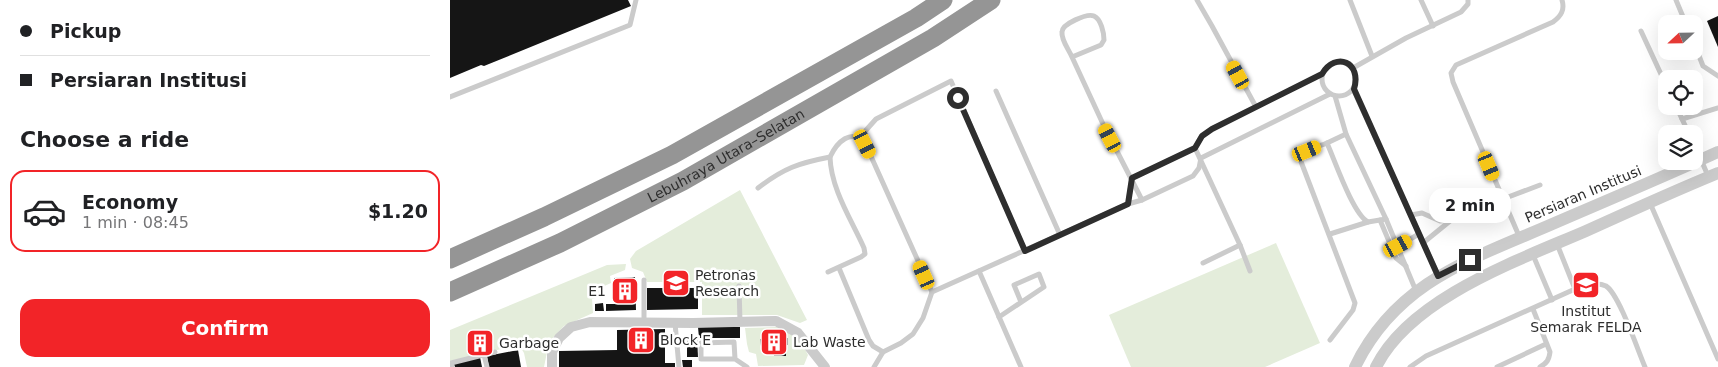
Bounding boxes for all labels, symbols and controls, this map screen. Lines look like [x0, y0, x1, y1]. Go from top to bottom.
north arrow [1658, 15, 1702, 60]
map controls [1658, 15, 1703, 170]
text: Pickup [50, 20, 121, 42]
car [1224, 58, 1251, 92]
text: Persiaran Institusi [50, 69, 247, 91]
button: locate [1658, 70, 1703, 115]
route start [947, 87, 969, 109]
street label: Lebuhraya Utara–Selatan [645, 105, 807, 206]
car [1096, 121, 1123, 155]
button: layers [1658, 125, 1703, 170]
text: Choose a ride [20, 127, 189, 152]
car [851, 127, 878, 161]
car [1290, 138, 1323, 164]
car [1476, 149, 1501, 183]
street label: Persiaran Institusi [1522, 162, 1644, 226]
callout: 2 min [1429, 188, 1511, 222]
icon: car [22, 189, 67, 234]
text: Economy [82, 191, 178, 213]
text: 2 min [1445, 196, 1495, 215]
text: $1.20 [368, 200, 428, 222]
text: 1 min · 08:45 [82, 213, 189, 232]
car [1381, 232, 1414, 260]
route end [1459, 249, 1481, 271]
car [911, 258, 936, 292]
place label: Petronas Research [695, 267, 759, 299]
school or university icon: Petronas Research [661, 268, 691, 298]
school or university icon: Institut Semarak FELDA [1571, 270, 1601, 300]
building icon: E1 [610, 276, 640, 306]
place label: E1 [588, 283, 606, 299]
button: Confirm [20, 299, 430, 357]
place label: Institut Semarak FELDA [1530, 303, 1642, 335]
building icon: Block E [626, 325, 656, 355]
building icon: Lab Waste [759, 327, 789, 357]
building icon: Garbage [465, 328, 495, 358]
place label: Block E [660, 332, 711, 348]
place label: Lab Waste [793, 334, 866, 350]
place label: Garbage [499, 335, 559, 351]

